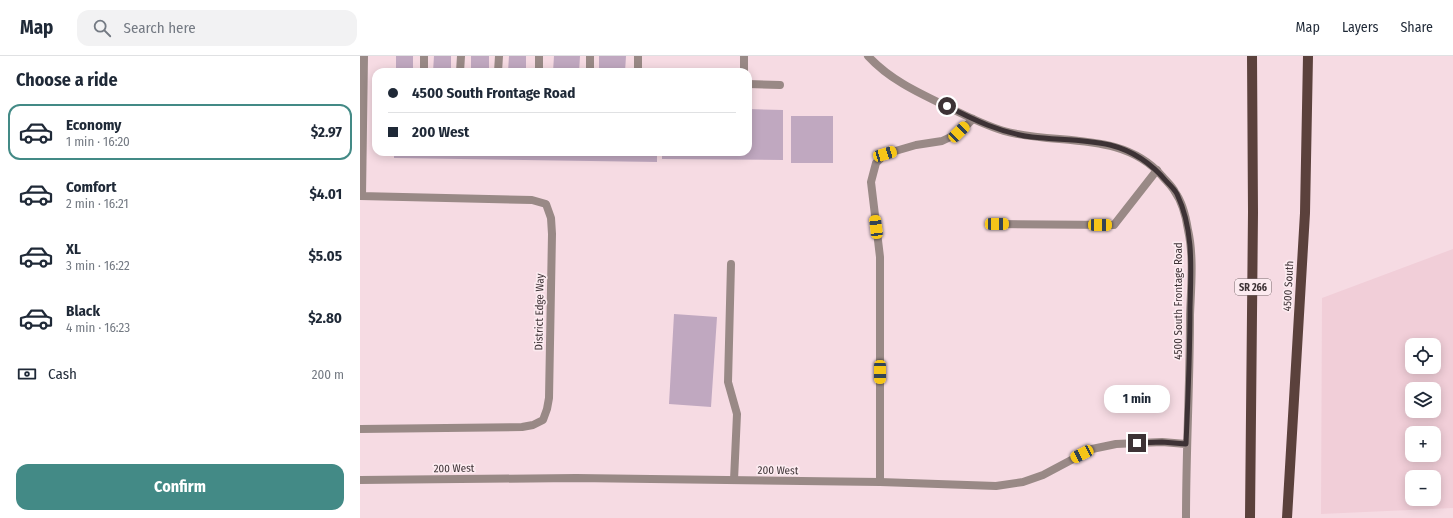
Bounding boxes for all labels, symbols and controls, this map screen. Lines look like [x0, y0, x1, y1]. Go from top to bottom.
search box [77, 10, 357, 46]
text: Map [20, 16, 53, 39]
icon: search [91, 17, 113, 39]
text: Search here [123, 19, 196, 37]
text: Map [1296, 19, 1320, 36]
text: Layers [1342, 19, 1378, 36]
text: Share [1400, 19, 1433, 36]
text: Choose a ride [16, 69, 118, 91]
text: 4500 South Frontage Road [412, 84, 575, 102]
route start [938, 97, 956, 115]
icon: car [18, 114, 54, 150]
text: Economy [66, 116, 121, 134]
car [946, 119, 972, 145]
text: $2.97 [311, 123, 342, 141]
text: 200 West [412, 123, 469, 141]
text: 1 min · 16:20 [66, 134, 130, 149]
car [872, 145, 898, 163]
icon: car [18, 176, 54, 212]
text: Comfort [66, 178, 117, 196]
text: $4.01 [309, 185, 342, 203]
text: 2 min · 16:21 [66, 196, 129, 211]
car [869, 214, 883, 240]
car [985, 218, 1009, 230]
car [1088, 219, 1112, 231]
icon: car [18, 238, 54, 274]
text: XL [66, 240, 81, 258]
street label: 4500 South Frontage Road [1172, 242, 1185, 360]
text: $5.05 [308, 247, 342, 265]
text: 3 min · 16:22 [66, 258, 130, 273]
street label: 4500 South [1281, 260, 1296, 312]
street label: District Edge Way [532, 273, 547, 351]
road number: SR 266 [1235, 279, 1271, 295]
icon: car [18, 300, 54, 336]
text: Black [66, 302, 100, 320]
text: $2.80 [308, 309, 342, 327]
text: 4 min · 16:23 [66, 320, 130, 335]
map controls [1405, 338, 1441, 506]
button: locate [1405, 338, 1441, 374]
car [874, 360, 886, 384]
icon: cash [16, 363, 38, 385]
text: Cash [48, 365, 77, 383]
text: 200 m [312, 367, 344, 382]
button: layers [1405, 382, 1441, 418]
callout: 1 min [1104, 385, 1170, 413]
text: 1 min [1123, 391, 1151, 406]
button: + [1405, 426, 1441, 462]
route end [1128, 434, 1146, 452]
car [1069, 443, 1095, 465]
street label: 200 West [434, 462, 475, 475]
button: Confirm [16, 464, 344, 510]
street label: 200 West [757, 464, 799, 477]
button: − [1405, 470, 1441, 506]

